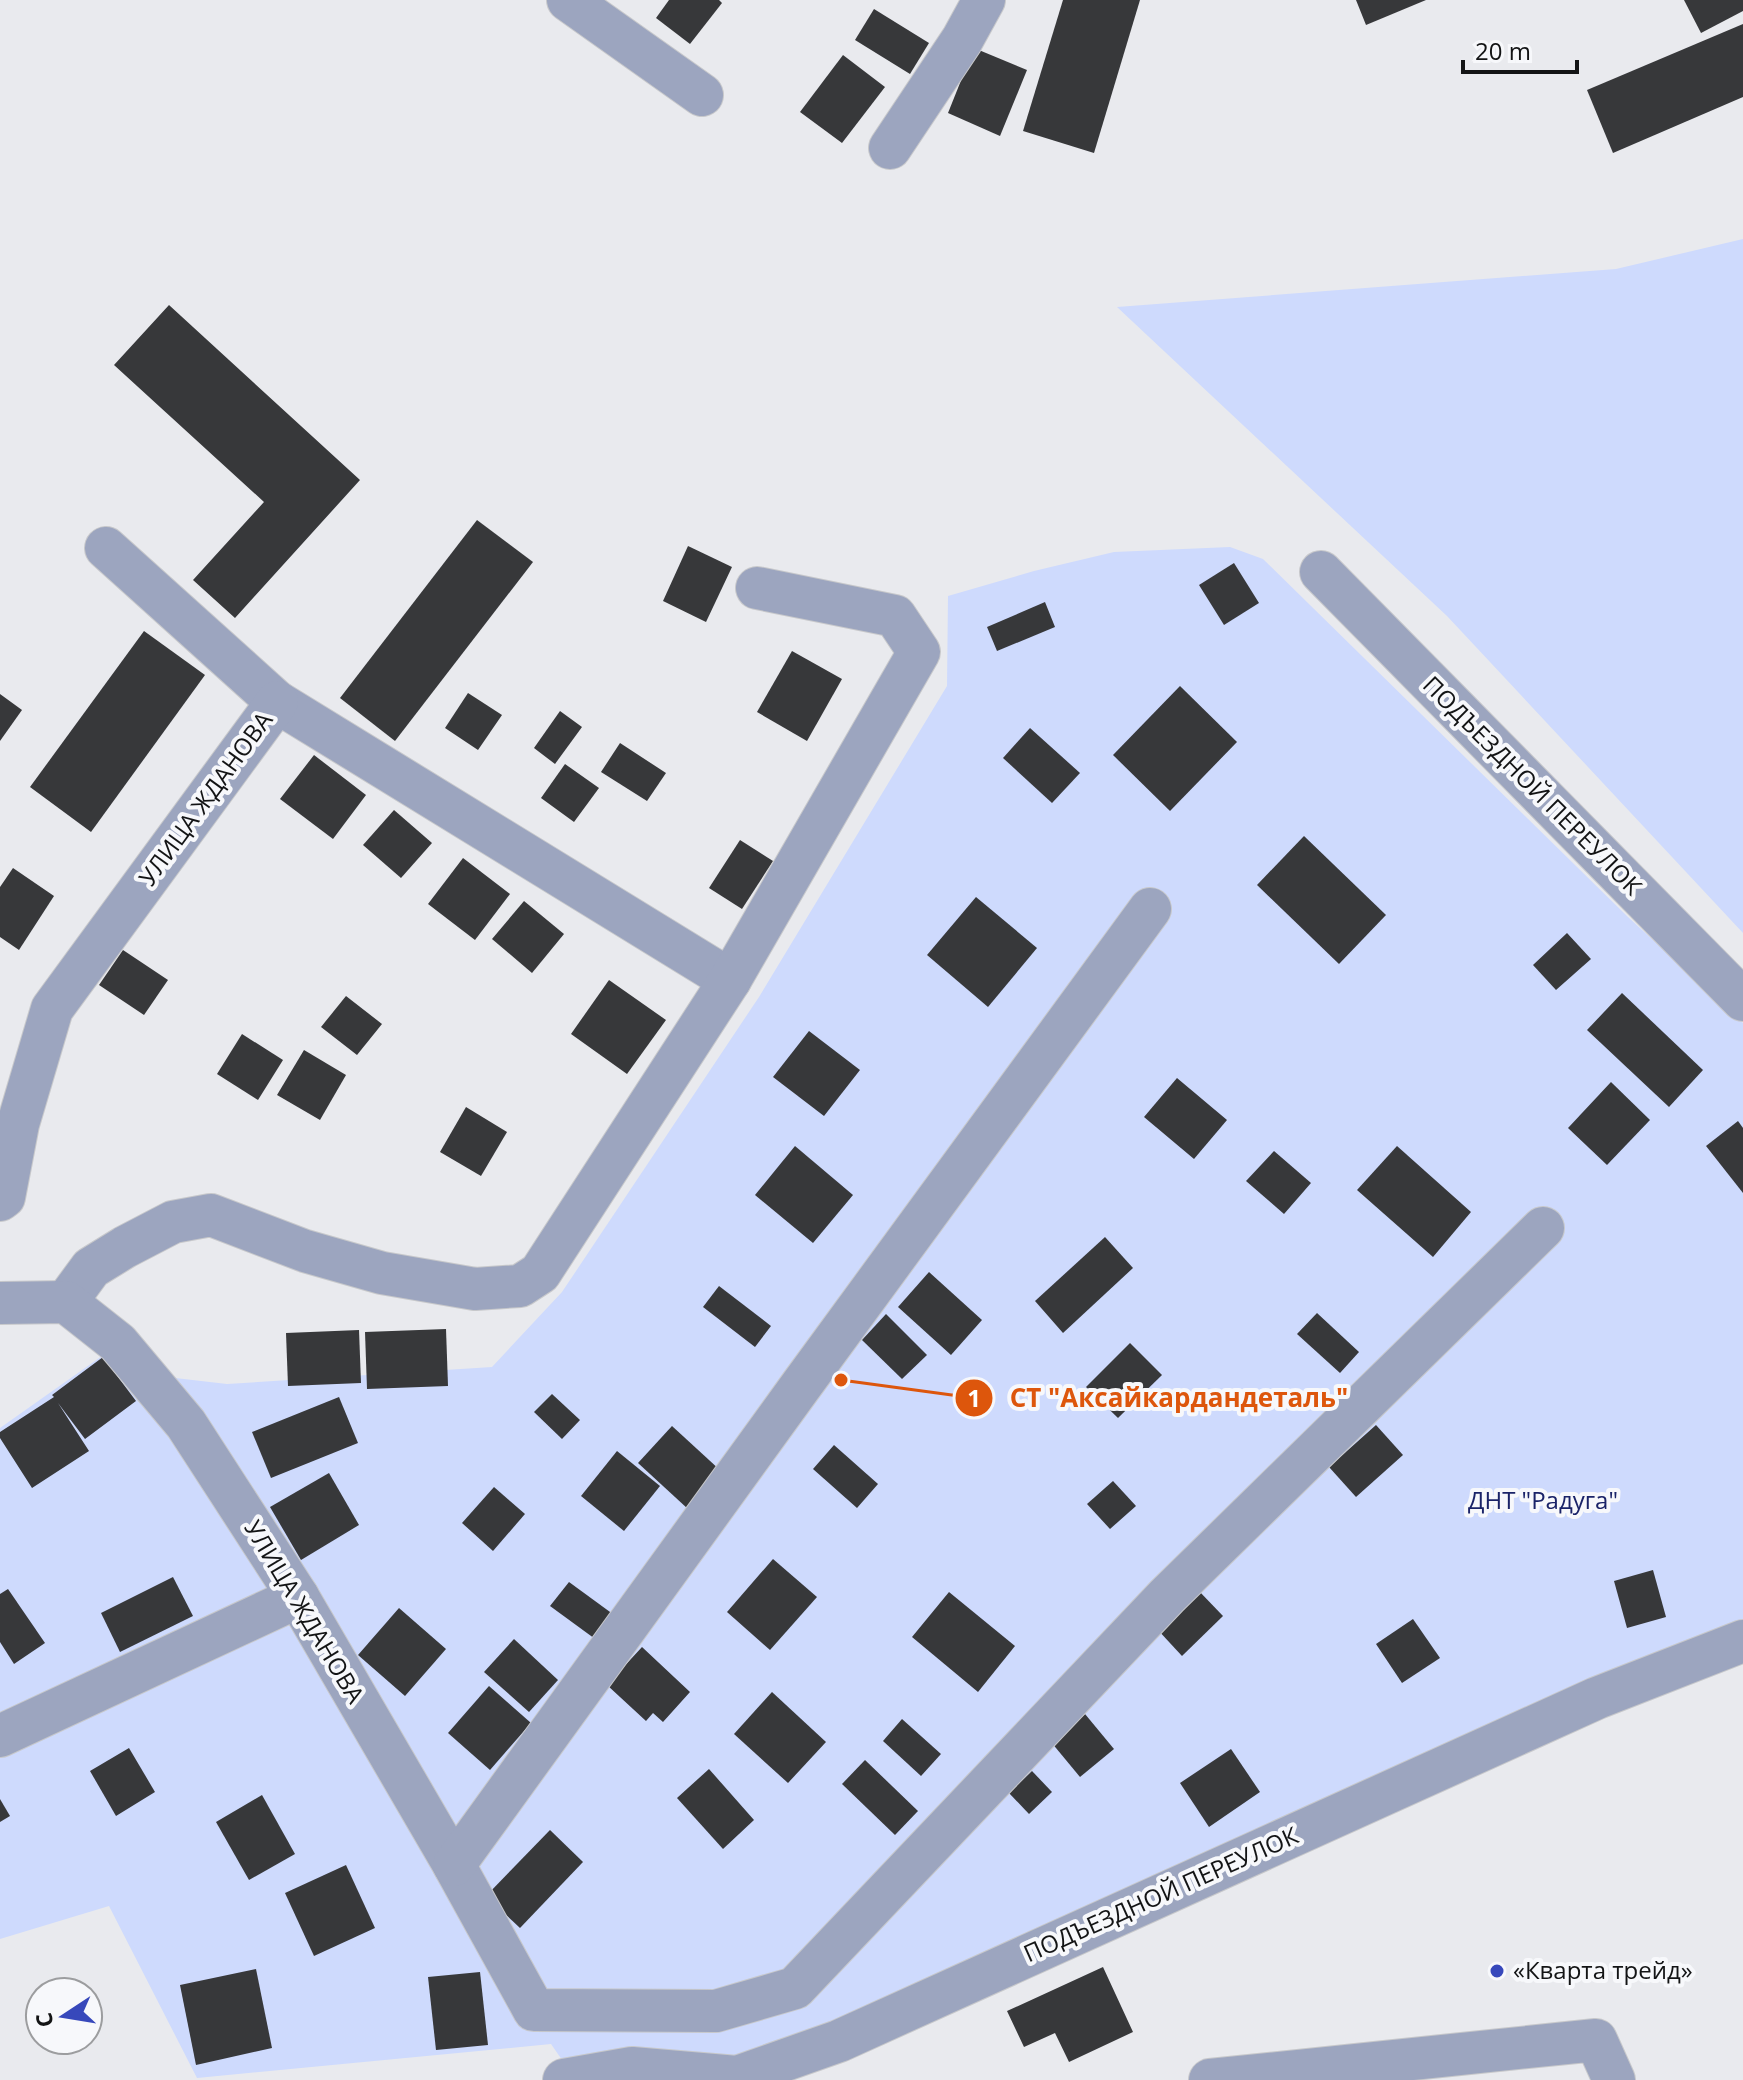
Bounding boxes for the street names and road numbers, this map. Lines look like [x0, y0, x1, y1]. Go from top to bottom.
street label: ПОДЪЕЗДНОЙ ПЕРЕУЛОК [1416, 668, 1650, 902]
street label: УЛИЦА ЖДАНОВА [130, 704, 280, 892]
street label: УЛИЦА ЖДАНОВА [238, 1514, 373, 1710]
street label: ПОДЪЕЗДНОЙ ПЕРЕУЛОК [1018, 1818, 1303, 1969]

